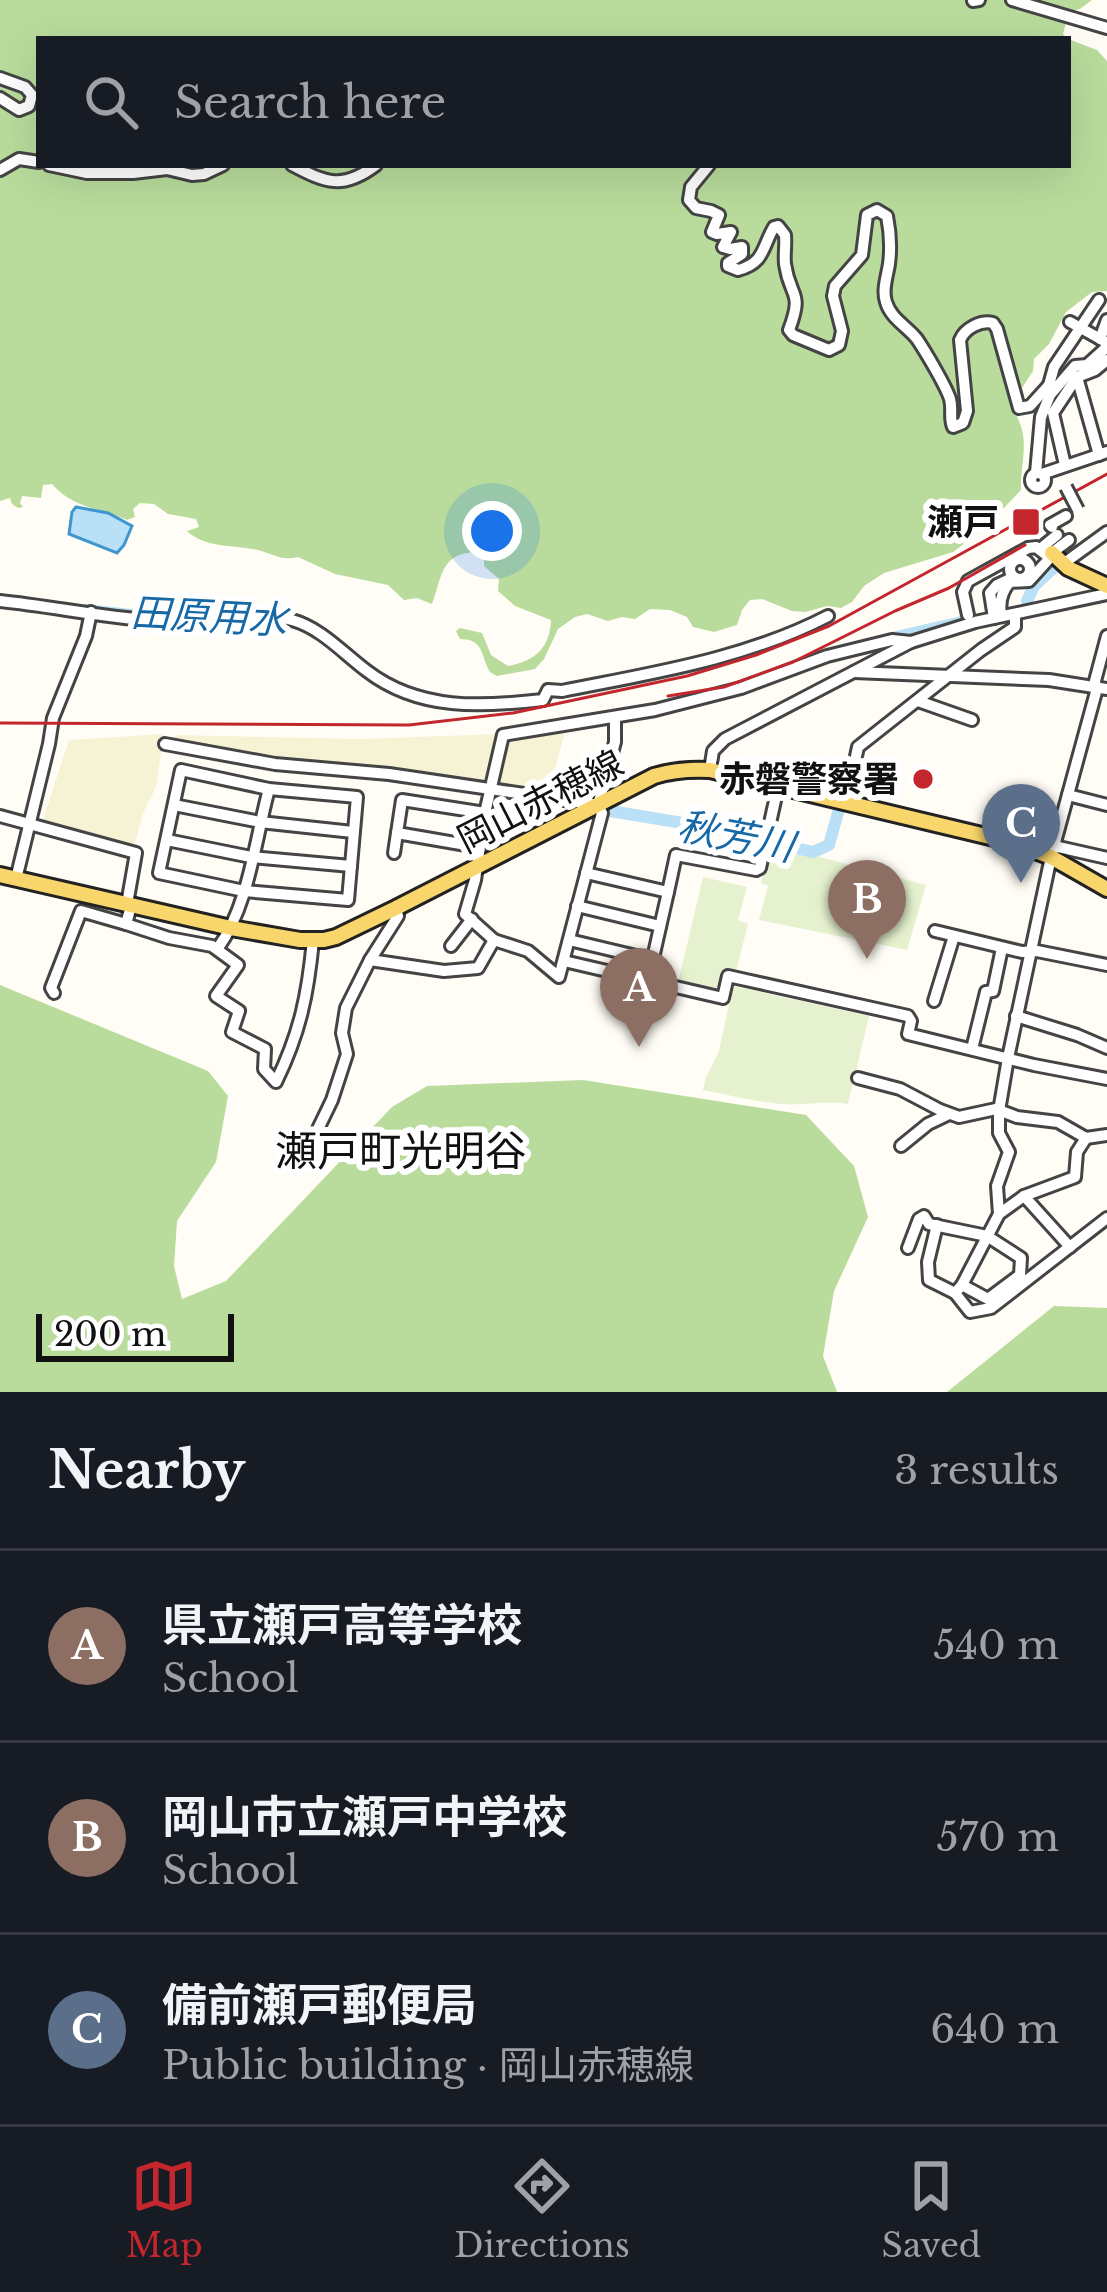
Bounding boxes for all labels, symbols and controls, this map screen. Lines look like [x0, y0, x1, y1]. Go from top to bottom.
search box [36, 36, 1071, 168]
icon: search [78, 69, 144, 135]
text: Search here [174, 74, 446, 130]
place label: 瀬戸 [927, 500, 999, 545]
your location [462, 501, 522, 561]
marker: 瀬戸 [1010, 506, 1042, 538]
water label: 田原用水 [130, 588, 292, 645]
street label: 岡山赤穂線 [450, 741, 631, 862]
place label: 赤磐警察署 [719, 757, 899, 802]
marker: 赤磐警察署 [910, 766, 936, 792]
pin: C [982, 784, 1060, 883]
water label: 秋芳川 [674, 801, 802, 872]
pin: B [828, 860, 906, 959]
pin: A [600, 948, 678, 1047]
district label: 瀬戸町光明谷 [275, 1125, 527, 1177]
scale bar [36, 1308, 234, 1361]
text: 200 m [54, 1314, 166, 1355]
text: Nearby [48, 1439, 245, 1502]
text: 3 results [894, 1446, 1059, 1495]
text: 県立瀬戸高等学校 [162, 1597, 522, 1653]
text: A [71, 1621, 103, 1670]
text: 540 m [933, 1621, 1059, 1670]
text: School [162, 1654, 299, 1703]
text: 岡山市立瀬戸中学校 [162, 1789, 567, 1845]
text: B [71, 1813, 103, 1862]
text: 570 m [936, 1813, 1059, 1862]
text: School [162, 1846, 299, 1895]
text: 備前瀬戸郵便局 [162, 1977, 477, 2033]
text: C [71, 2005, 103, 2054]
text: 640 m [930, 2005, 1059, 2054]
text: Public building · 岡山赤穂線 [162, 2041, 694, 2090]
tab: Map [126, 2153, 203, 2266]
tab: Directions [454, 2153, 630, 2266]
tab: Saved [882, 2153, 981, 2266]

